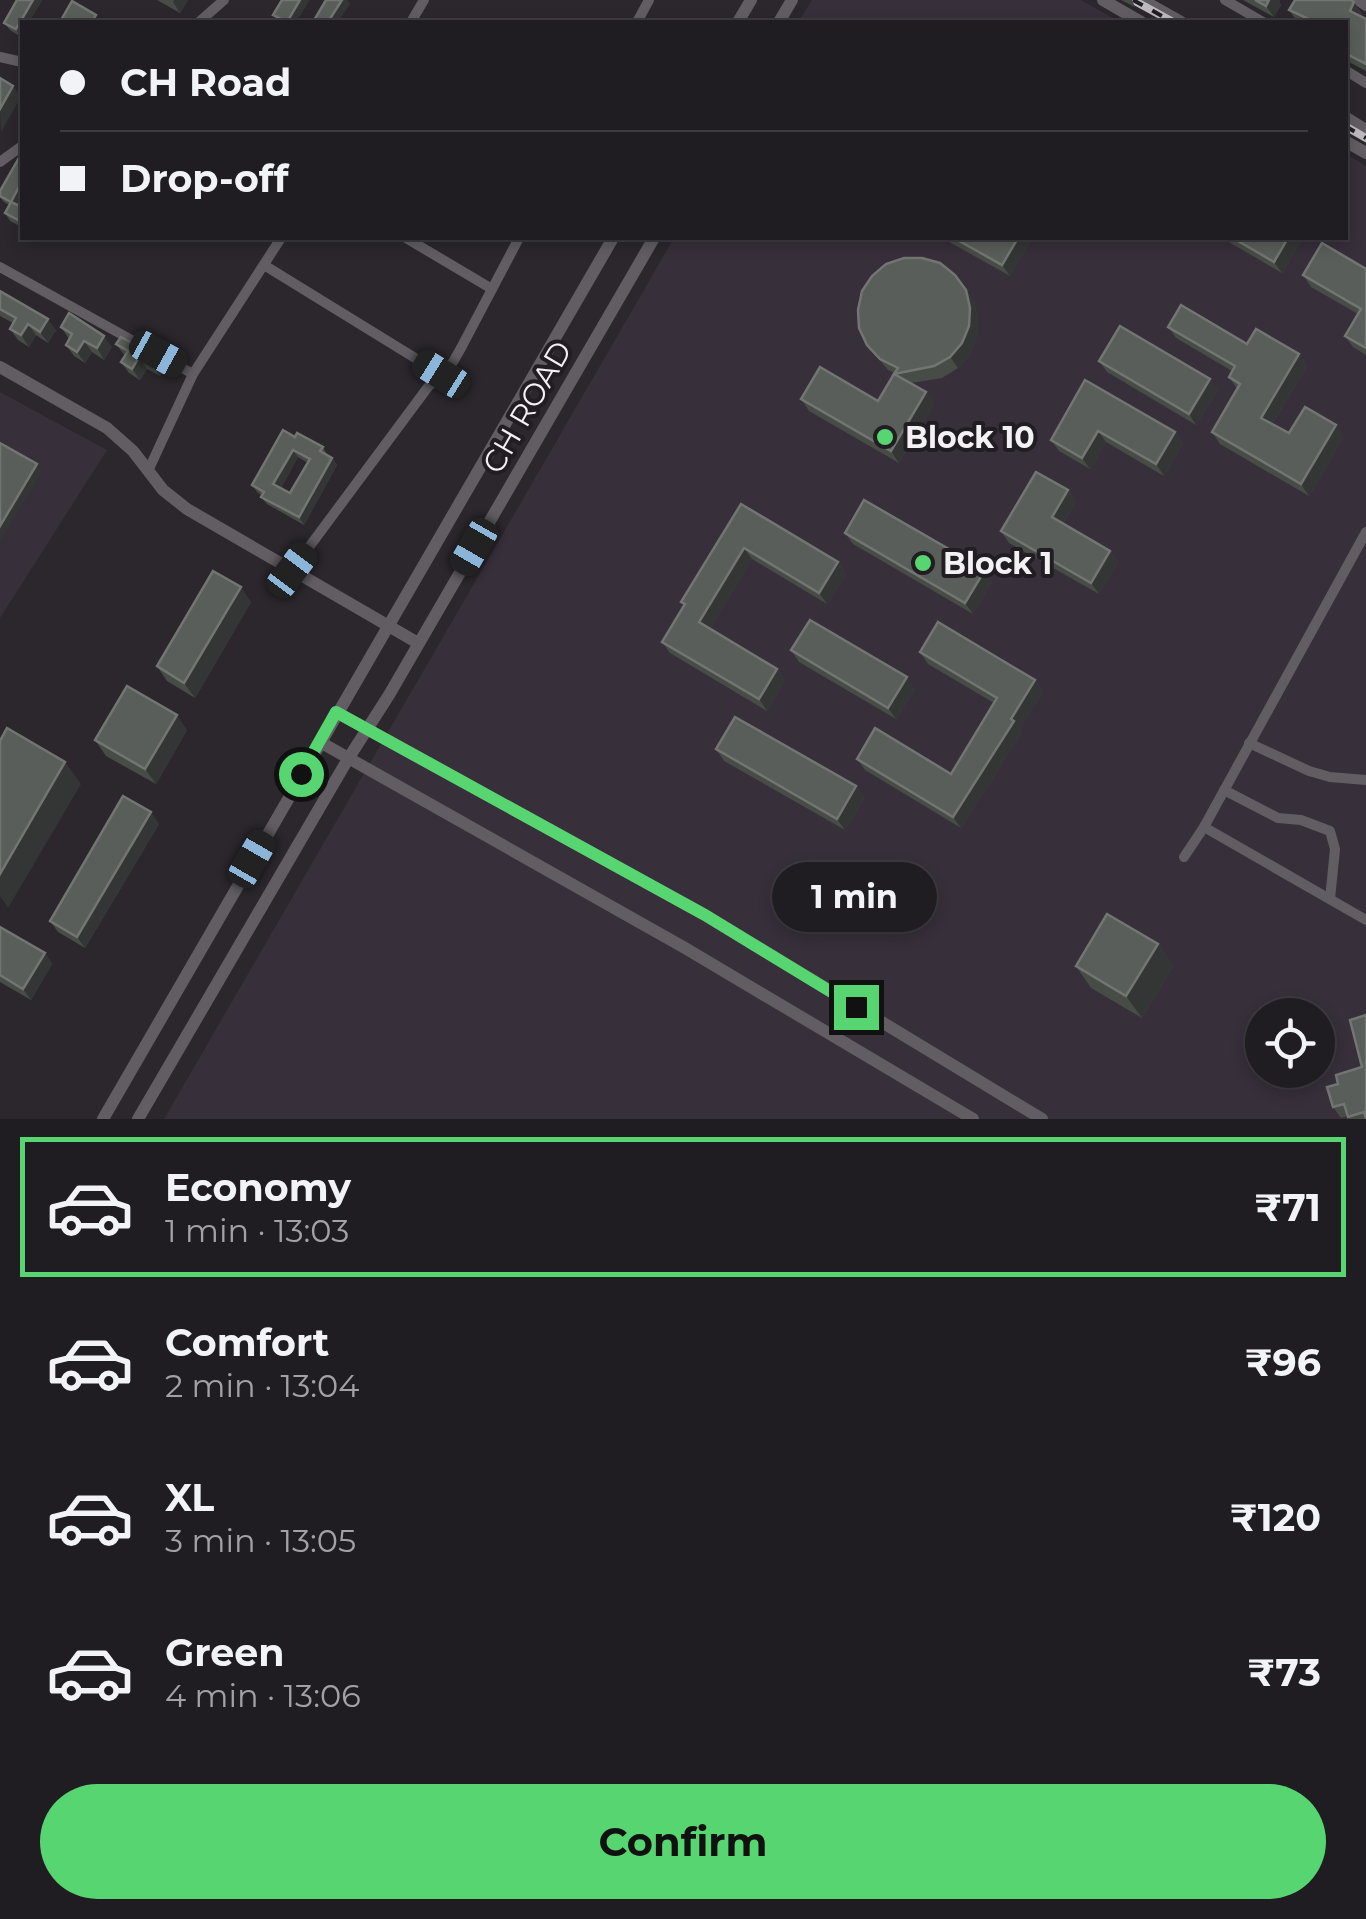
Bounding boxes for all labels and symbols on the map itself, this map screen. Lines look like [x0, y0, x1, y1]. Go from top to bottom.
car [124, 326, 192, 382]
street label: CH ROAD [474, 334, 580, 480]
car [408, 345, 474, 403]
place label: Block 10 [905, 419, 1035, 456]
marker: Block 10 [874, 426, 896, 448]
car [446, 514, 502, 580]
car [262, 537, 322, 603]
place label: Block 1 [943, 545, 1052, 582]
marker: Block 1 [912, 552, 934, 574]
route start [279, 752, 324, 797]
car [224, 826, 280, 892]
callout: 1 min [774, 862, 938, 932]
route end [834, 985, 879, 1030]

